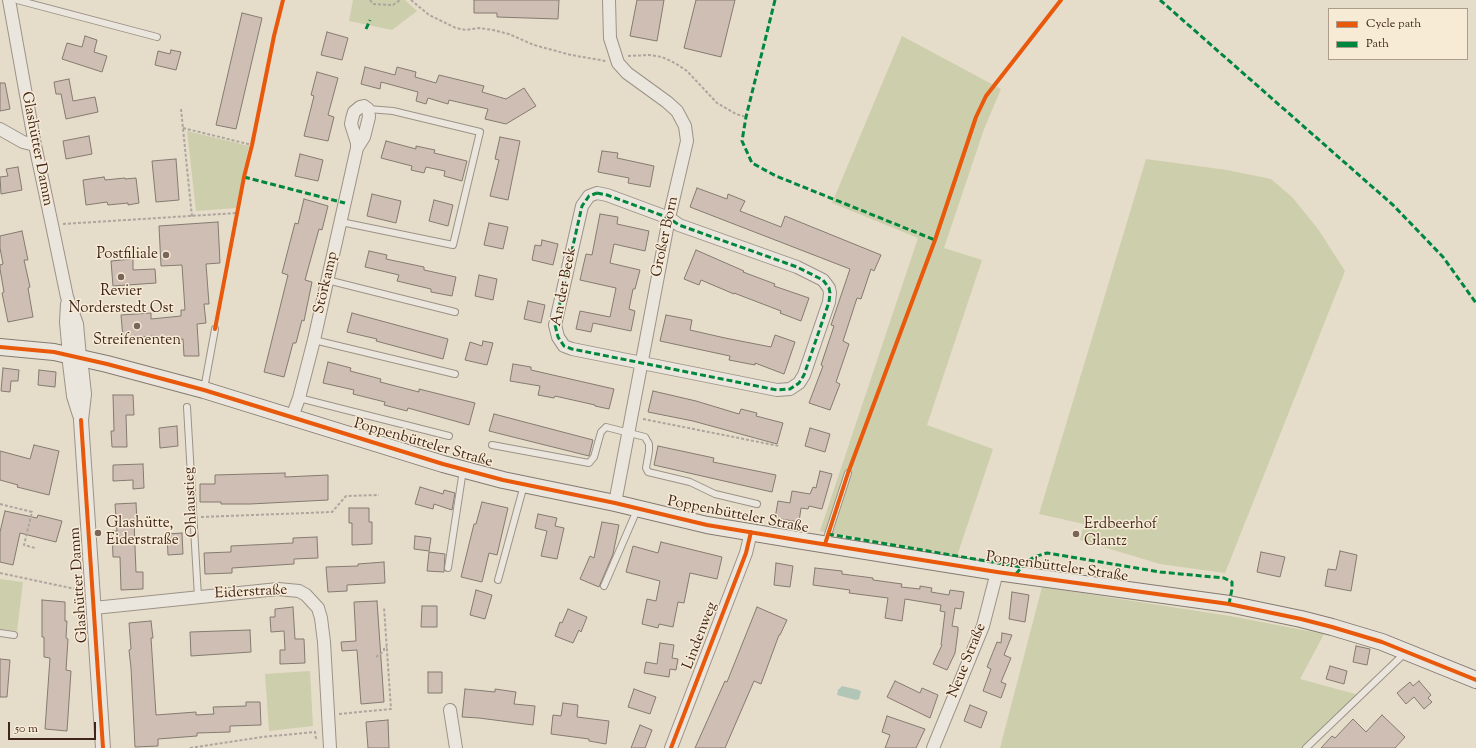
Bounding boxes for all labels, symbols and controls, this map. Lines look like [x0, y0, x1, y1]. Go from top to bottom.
legend [1328, 8, 1468, 60]
text: Cycle path [1366, 15, 1421, 33]
text: Path [1366, 35, 1389, 53]
street label: Glashütter Damm [16, 90, 56, 208]
street label: Großer Born [649, 195, 683, 279]
place label: Postfiliale [96, 246, 158, 264]
street label: An der Beek [549, 246, 581, 328]
marker: Postfiliale [161, 250, 171, 260]
street label: Störkamp [311, 250, 343, 316]
marker: Revier Norderstedt Ost [116, 272, 126, 282]
place label: Revier Norderstedt Ost [68, 283, 174, 318]
marker: Streifenenten [132, 321, 142, 331]
place label: Streifenenten [93, 332, 181, 350]
street label: Poppenbütteler Straße [352, 416, 494, 472]
street label: Ohlaustieg [181, 466, 203, 538]
street label: Poppenbütteler Straße [666, 493, 810, 539]
place label: Glashütte, Eiderstraße [106, 515, 179, 550]
place label: Erdbeerhof Glantz [1084, 516, 1157, 551]
street label: Glashütter Damm [67, 526, 93, 644]
marker: Glashütte, Eiderstraße [93, 528, 103, 538]
marker: Erdbeerhof Glantz [1071, 529, 1081, 539]
street label: Poppenbütteler Straße [985, 549, 1129, 587]
street label: Eiderstraße [214, 582, 288, 604]
street label: Lindenweg [680, 600, 722, 672]
street label: Neue Straße [945, 621, 991, 701]
scale bar [10, 714, 98, 740]
text: 50 m [15, 720, 38, 738]

